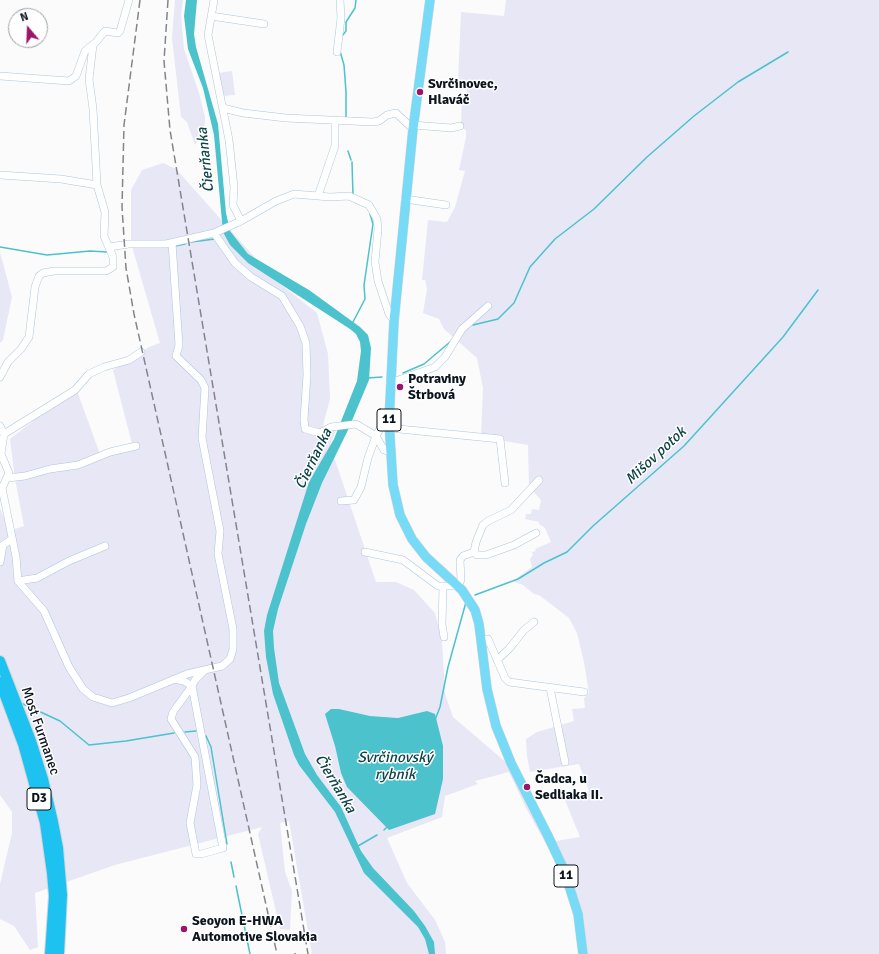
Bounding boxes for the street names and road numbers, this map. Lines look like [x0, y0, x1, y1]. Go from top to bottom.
road number: 11 [377, 409, 401, 431]
street label: Most Furmanec [17, 685, 63, 777]
road number: D3 [27, 788, 51, 810]
road number: 11 [554, 865, 578, 887]

